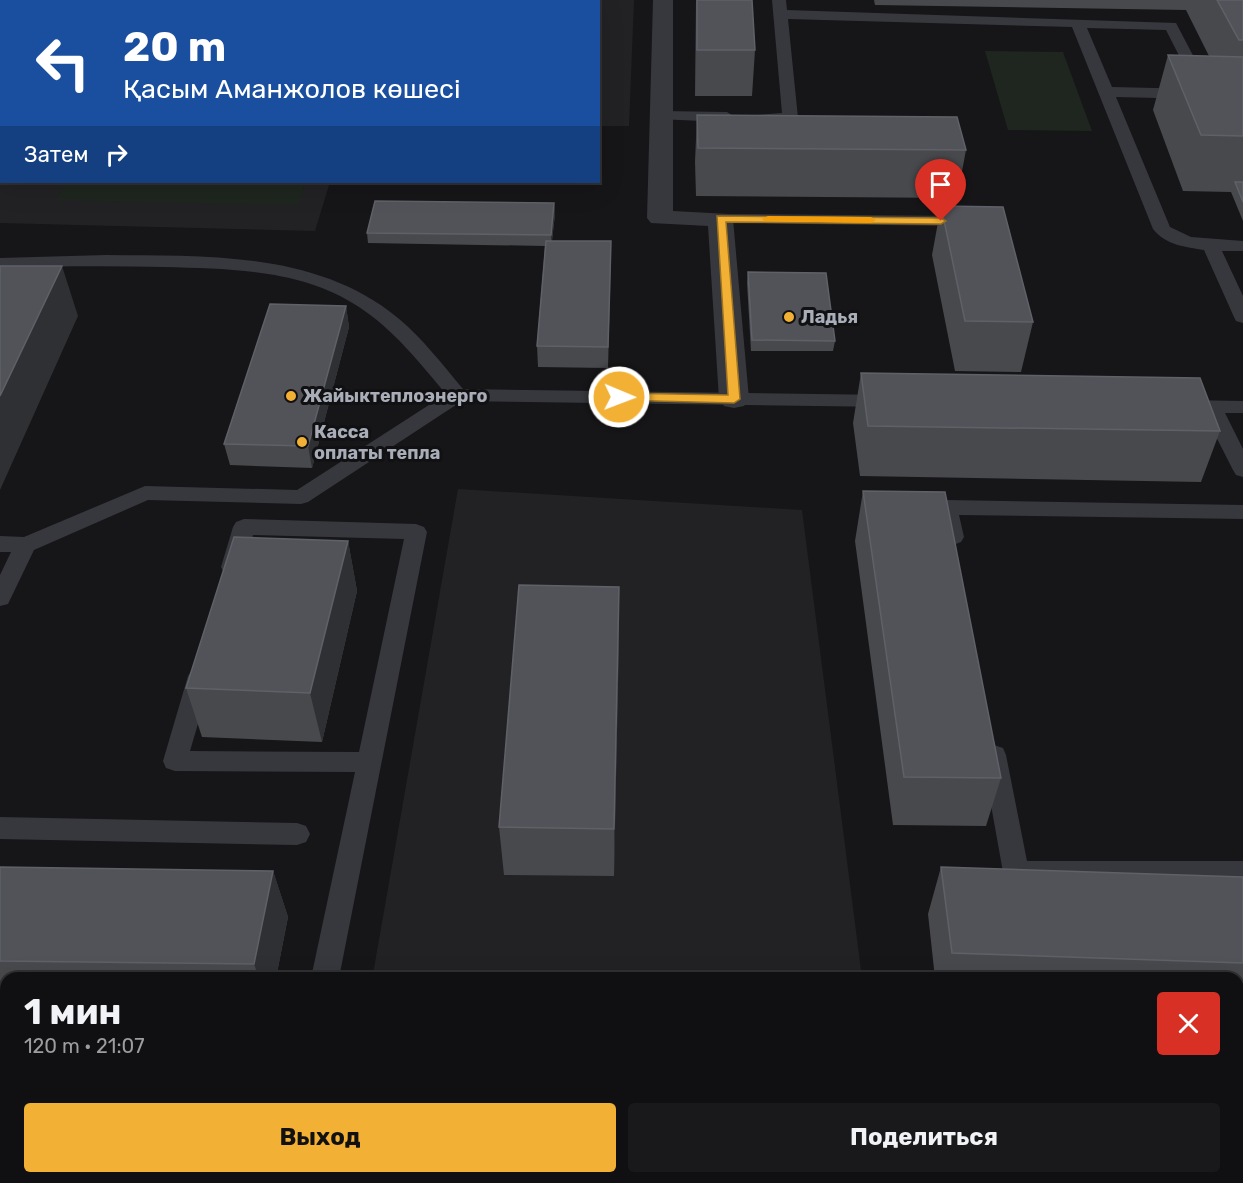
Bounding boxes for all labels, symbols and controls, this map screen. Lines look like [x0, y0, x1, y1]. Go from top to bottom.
text: 20 m [123, 22, 226, 72]
icon: left [24, 24, 102, 102]
text: Қасым Аманжолов көшесі [123, 73, 460, 105]
icon: right [100, 138, 133, 171]
text: Затем [24, 141, 88, 168]
pin [915, 159, 966, 221]
icon: arrive [924, 168, 957, 201]
place label: Ладья [801, 306, 858, 328]
marker: Ладья [782, 310, 796, 324]
position arrow [587, 365, 651, 429]
place label: Жайыктеплоэнерго [303, 385, 488, 407]
marker: Жайыктеплоэнерго [284, 389, 298, 403]
place label: Касса оплаты тепла [314, 421, 441, 464]
marker: Касса оплаты тепла [295, 435, 309, 449]
text: 1 мин [24, 990, 122, 1033]
button: close [1157, 992, 1220, 1055]
text: 120 m · 21:07 [24, 1034, 144, 1058]
button: Выход [24, 1103, 616, 1172]
button: Поделиться [628, 1103, 1220, 1172]

